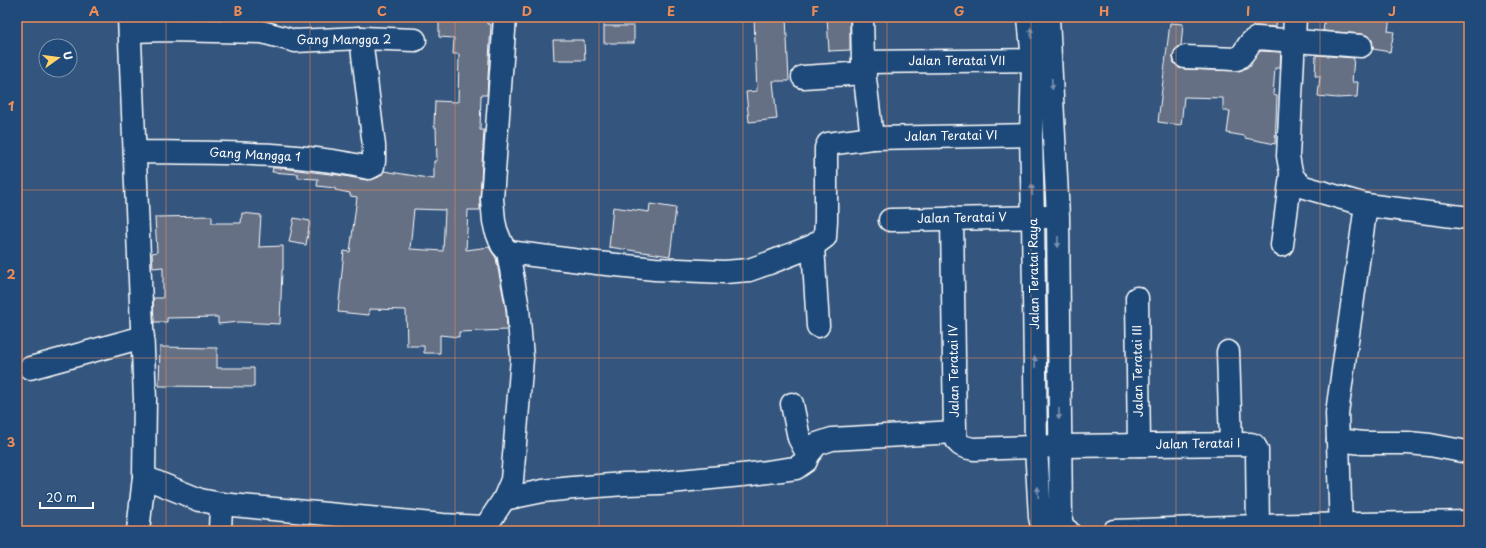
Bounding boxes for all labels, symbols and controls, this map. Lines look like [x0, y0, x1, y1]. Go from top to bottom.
text: A [89, 1, 99, 20]
text: B [234, 1, 243, 20]
text: C [377, 1, 387, 20]
text: D [522, 1, 532, 20]
text: E [667, 1, 675, 20]
text: F [811, 1, 819, 20]
text: G [954, 1, 964, 20]
text: H [1099, 1, 1109, 20]
text: I [1246, 1, 1250, 20]
text: J [1388, 1, 1396, 20]
one-way arrow [1027, 27, 1034, 39]
street label: Gang Mangga 2 [297, 30, 391, 48]
north arrow [38, 38, 78, 78]
text: U [59, 49, 77, 62]
street label: Jalan Teratai VII [909, 51, 1005, 69]
one-way arrow [1048, 78, 1055, 90]
text: 1 [8, 96, 14, 115]
street label: Jalan Teratai VI [904, 125, 998, 145]
street label: Gang Mangga 1 [209, 143, 301, 165]
one-way arrow [1029, 184, 1036, 196]
street label: Jalan Teratai V [917, 207, 1007, 227]
street label: Jalan Teratai Raya [1023, 218, 1043, 330]
one-way arrow [1055, 236, 1061, 249]
text: 2 [6, 264, 16, 283]
street label: Jalan Teratai IV [943, 323, 963, 418]
street label: Jalan Teratai III [1127, 325, 1147, 417]
one-way arrow [1032, 355, 1038, 368]
one-way arrow [1056, 408, 1062, 421]
text: 3 [7, 432, 16, 451]
street label: Jalan Teratai I [1155, 433, 1241, 453]
scale bar [40, 484, 93, 510]
one-way arrow [1035, 486, 1042, 498]
text: 20 m [46, 488, 77, 506]

